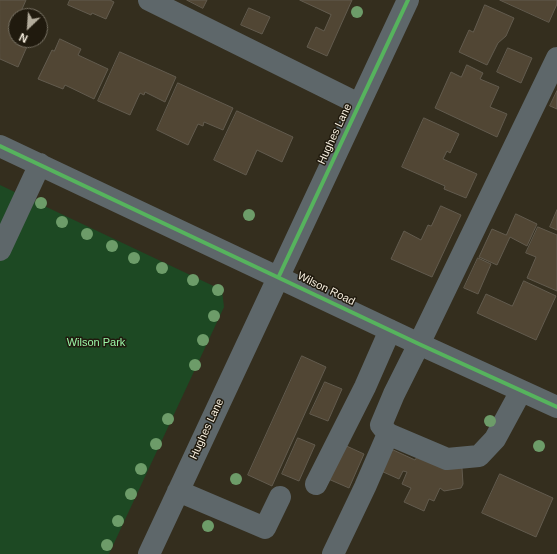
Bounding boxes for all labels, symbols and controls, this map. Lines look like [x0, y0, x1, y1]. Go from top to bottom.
north arrow [8, 8, 48, 48]
text: N [17, 31, 29, 45]
street label: Hughes Lane [315, 102, 355, 166]
street label: Wilson Road [295, 269, 357, 309]
park label: Wilson Park [67, 336, 125, 350]
street label: Hughes Lane [187, 397, 227, 461]

